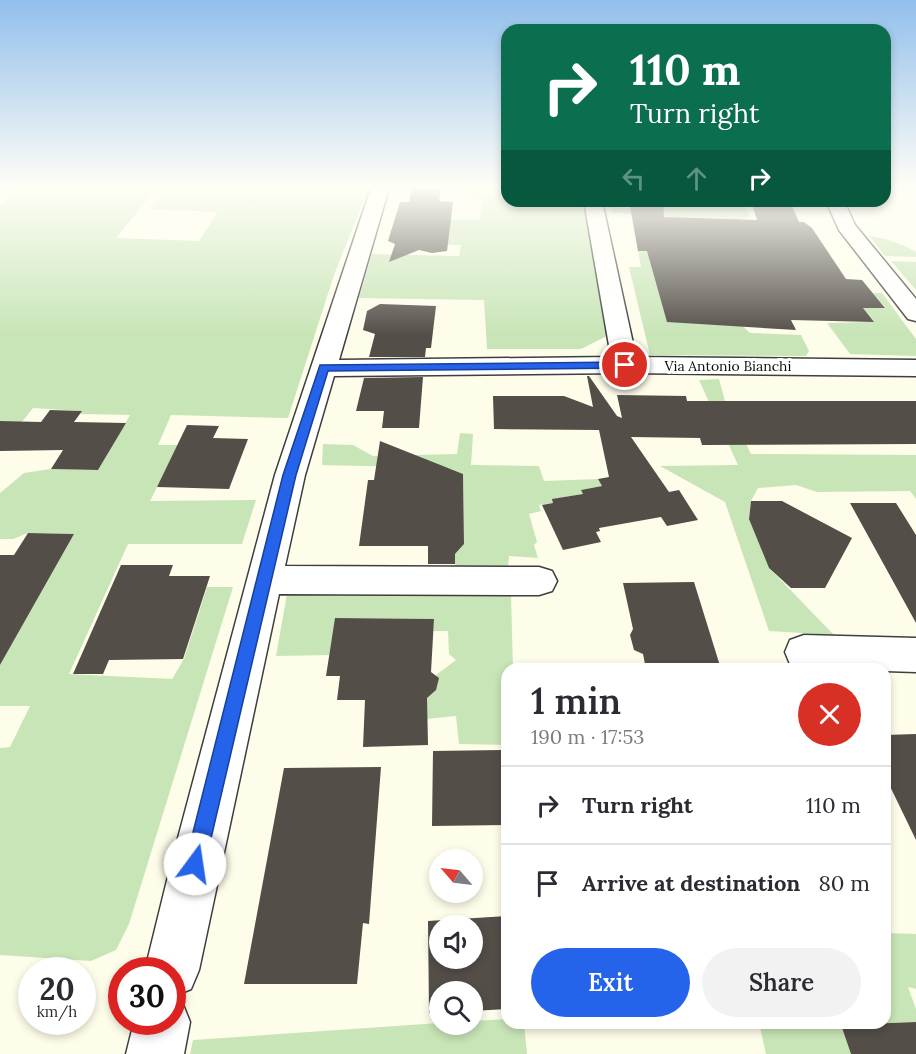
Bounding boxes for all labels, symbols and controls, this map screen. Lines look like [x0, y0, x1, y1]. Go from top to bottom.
text: 110 m [630, 43, 741, 97]
icon: right [531, 48, 609, 126]
text: Turn right [630, 96, 759, 130]
icon: left [617, 162, 650, 195]
icon: ahead [680, 162, 713, 195]
icon: right [743, 162, 776, 195]
pin [599, 339, 650, 390]
icon: arrive [608, 348, 641, 381]
street label: Via Antonio Bianchi [664, 357, 791, 375]
text: 1 min [531, 678, 621, 724]
button: close [798, 683, 861, 746]
text: 190 m · 17:53 [531, 724, 644, 749]
icon: right [531, 789, 564, 822]
text: Turn right [582, 791, 693, 819]
text: 110 m [806, 791, 861, 819]
position arrow [163, 832, 227, 896]
north arrow [429, 849, 483, 903]
map controls [429, 849, 483, 1035]
icon: arrive [531, 867, 564, 900]
text: Arrive at destination [582, 869, 800, 897]
text: 80 m [818, 869, 870, 897]
button: sound [429, 915, 483, 969]
button: Exit [531, 948, 690, 1017]
button: Share [702, 948, 861, 1017]
speed limit sign: 30 [108, 957, 186, 1035]
text: 20 [39, 970, 75, 1008]
button: search [429, 981, 483, 1035]
text: km/h [37, 1002, 77, 1021]

